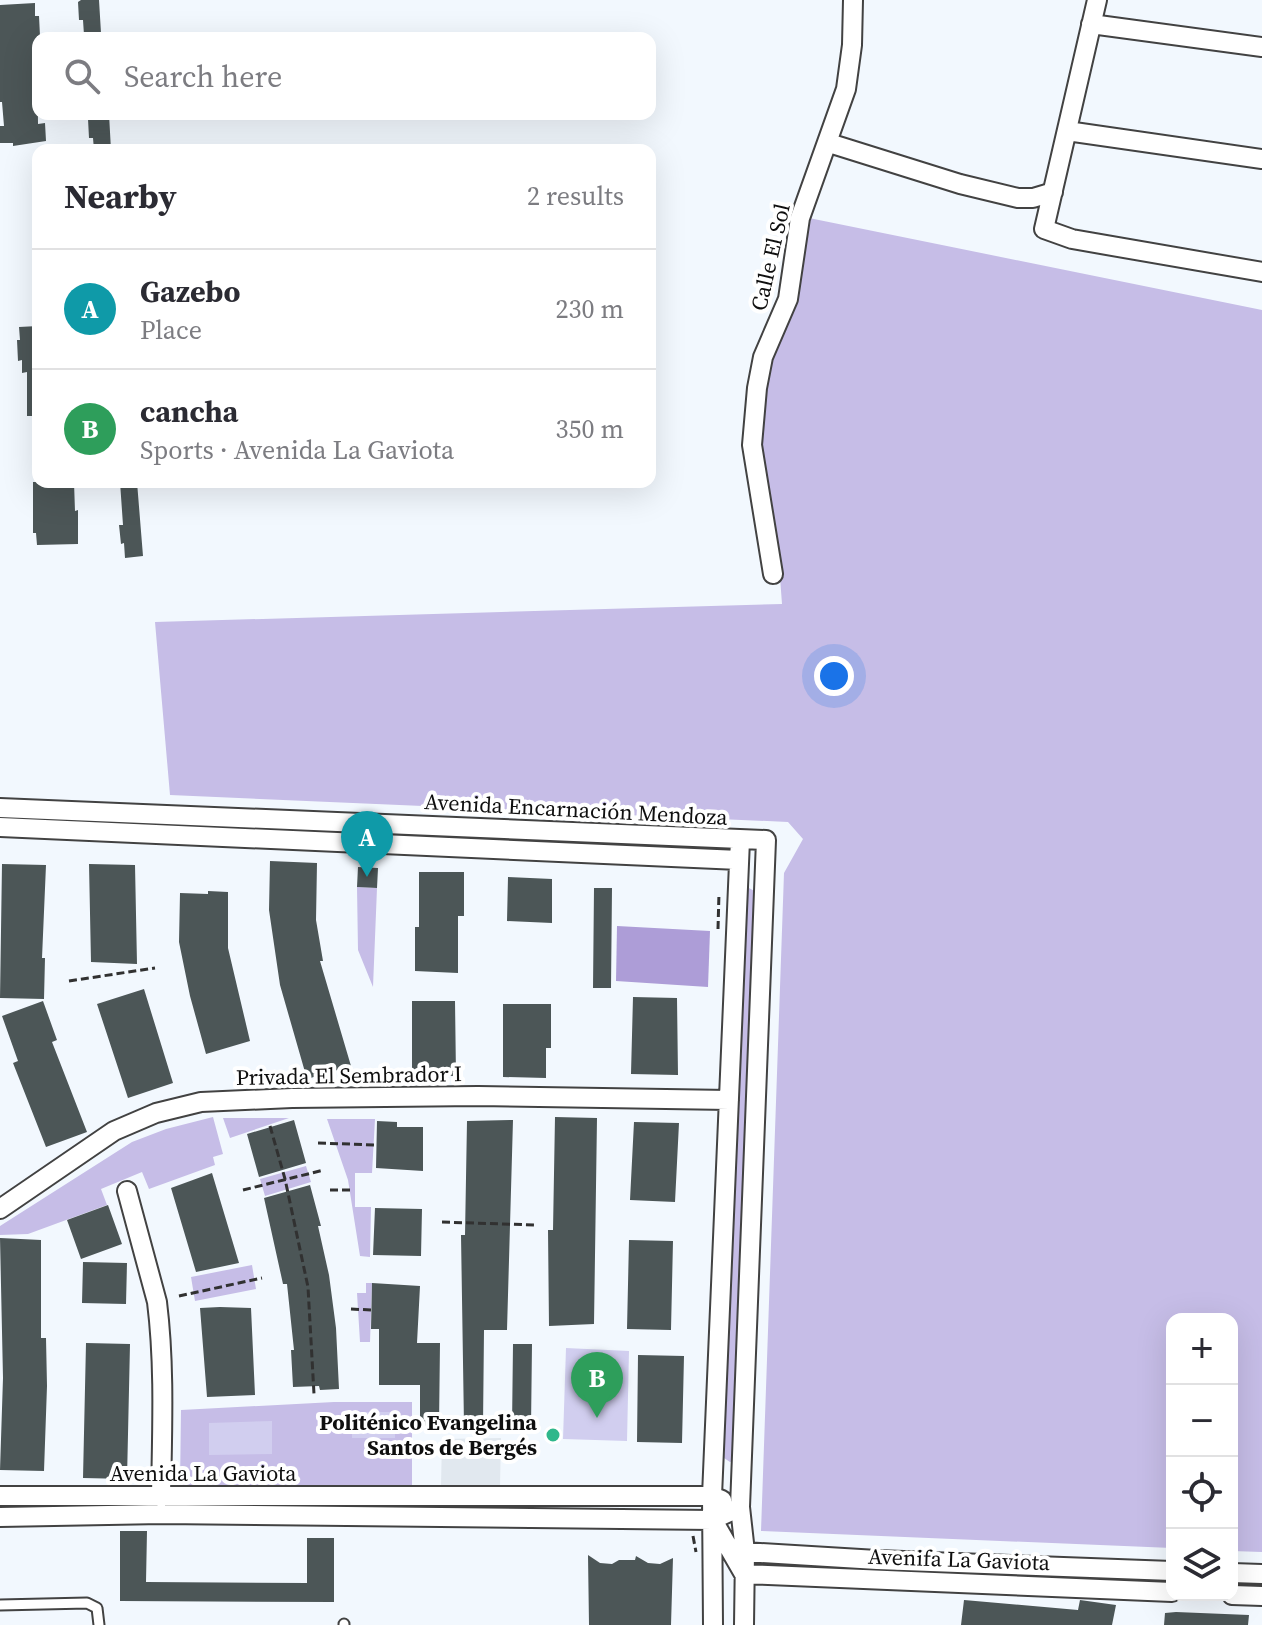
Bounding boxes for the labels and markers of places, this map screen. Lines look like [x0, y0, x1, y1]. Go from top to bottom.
pin: A [341, 811, 393, 877]
pin: B [571, 1352, 623, 1418]
place label: Politénico Evangelina Santos de Bergés [319, 1407, 537, 1462]
marker: Politénico Evangelina Santos de Bergés [544, 1426, 562, 1444]

